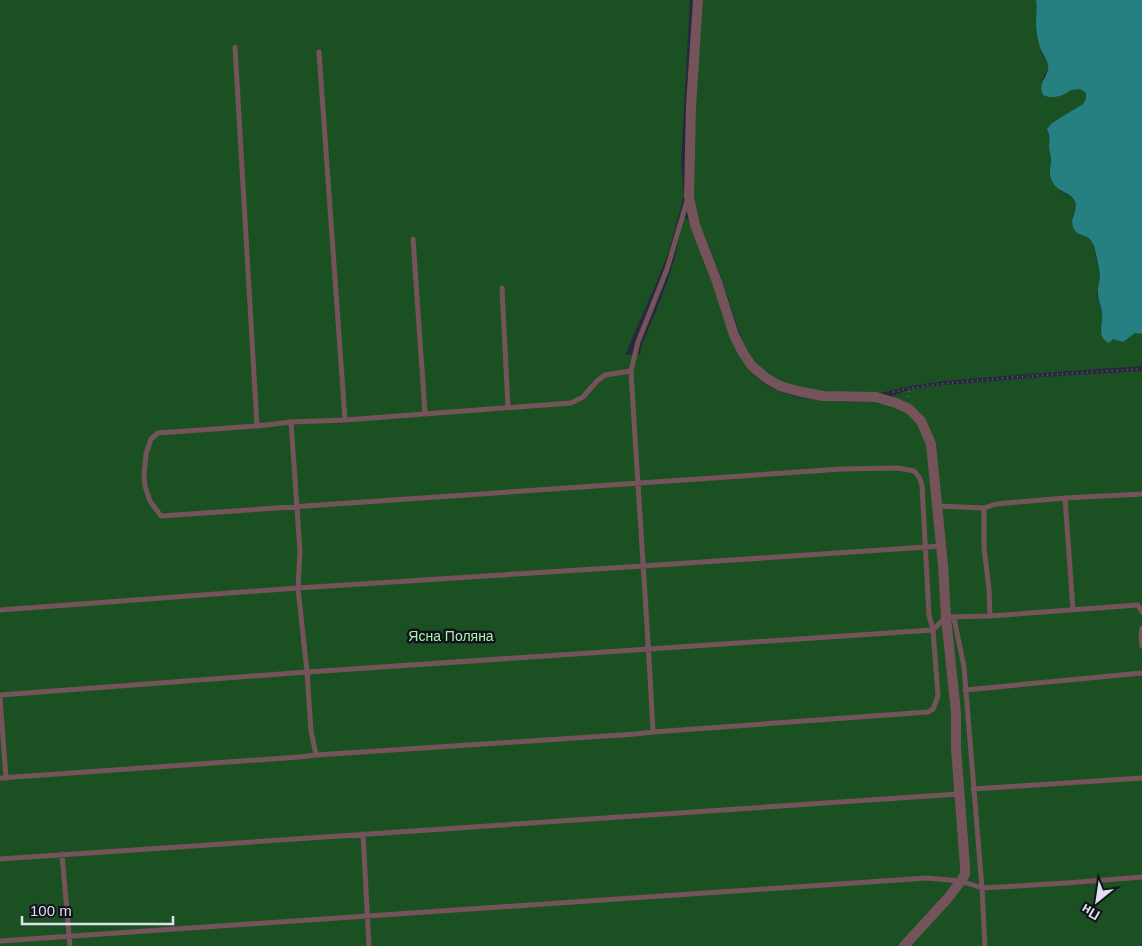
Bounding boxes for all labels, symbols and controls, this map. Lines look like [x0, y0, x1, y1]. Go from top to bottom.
park label: Ясна Поляна [408, 628, 494, 644]
north arrow [1072, 876, 1122, 926]
scale bar [22, 894, 174, 926]
text: Пн [1078, 901, 1103, 924]
text: 100 m [30, 902, 72, 919]

